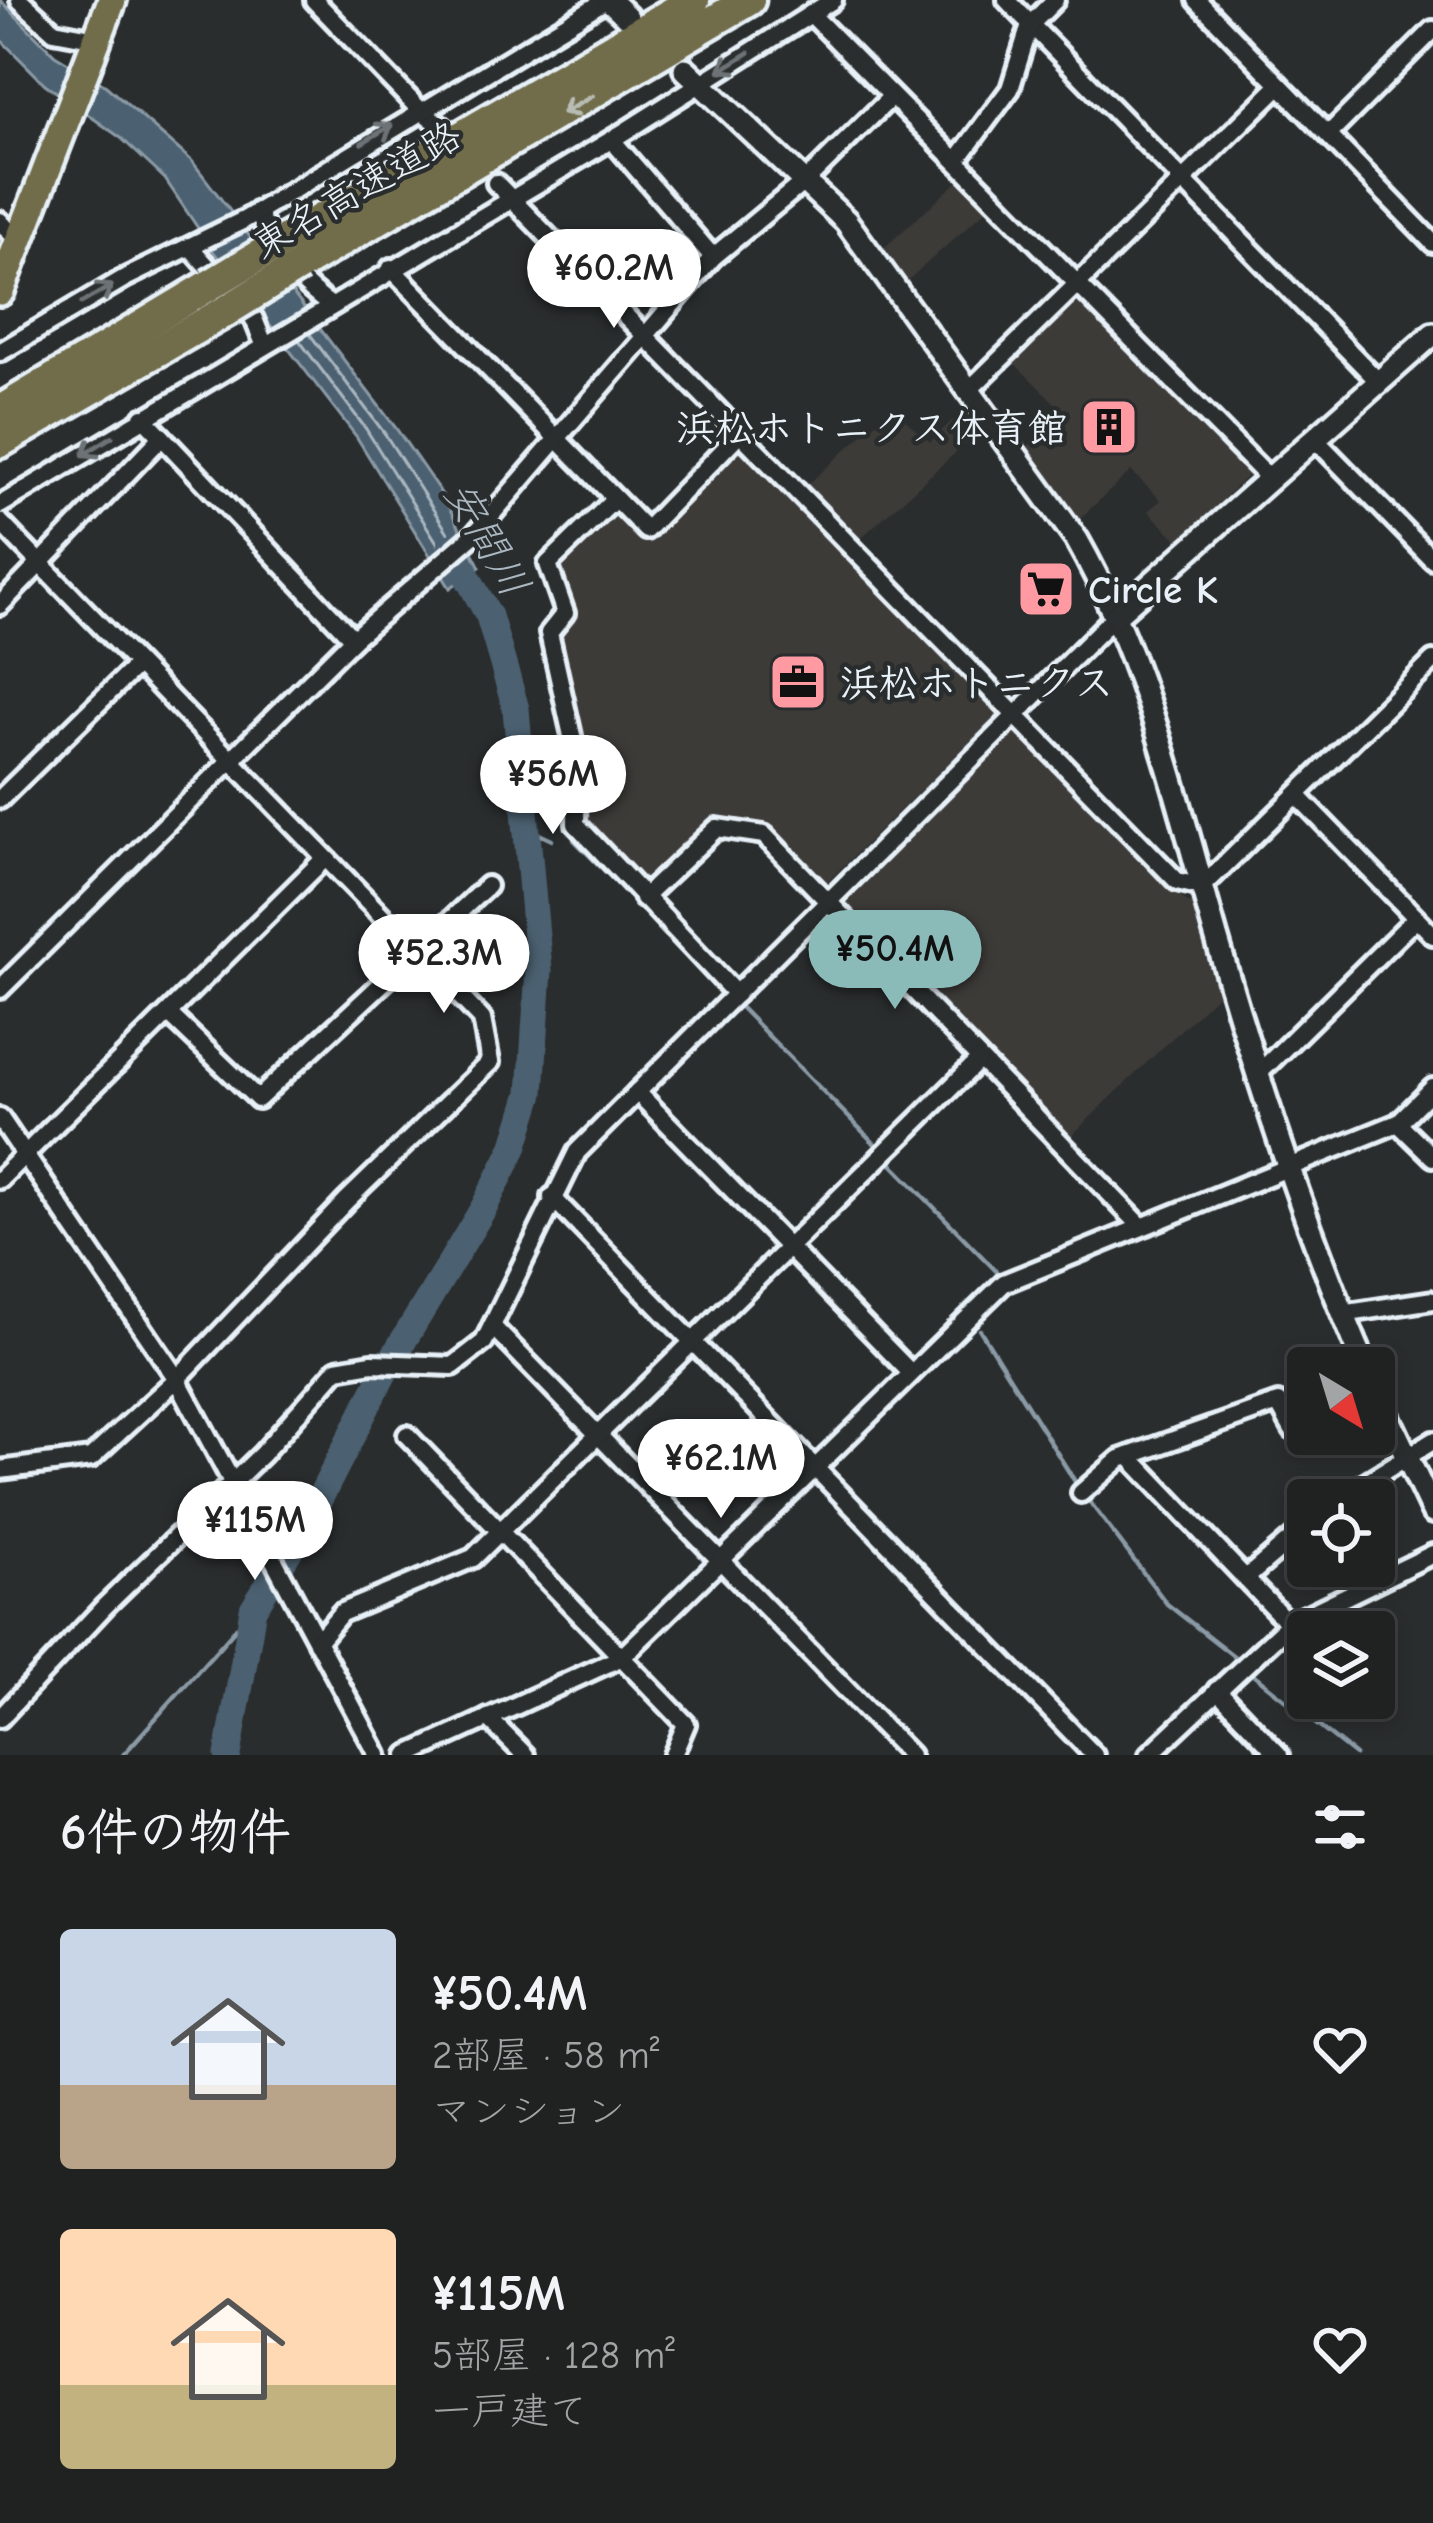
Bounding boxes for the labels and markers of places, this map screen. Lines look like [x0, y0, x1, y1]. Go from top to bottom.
pin: ¥60.2M [516, 229, 712, 331]
building icon: 浜松ホトニクス体育館 [1078, 396, 1140, 458]
place label: 浜松ホトニクス体育館 [676, 406, 1067, 451]
supermarket icon: Circle K [1015, 558, 1077, 620]
place label: Circle K [1088, 568, 1218, 613]
office icon: 浜松ホトニクス [767, 651, 829, 713]
place label: 浜松ホトニクス [840, 661, 1114, 706]
pin: ¥56M [482, 735, 624, 837]
pin: ¥50.4M [797, 910, 993, 1012]
pin: ¥52.3M [346, 914, 542, 1016]
pin: ¥62.1M [623, 1419, 819, 1521]
pin: ¥115M [171, 1481, 339, 1583]

